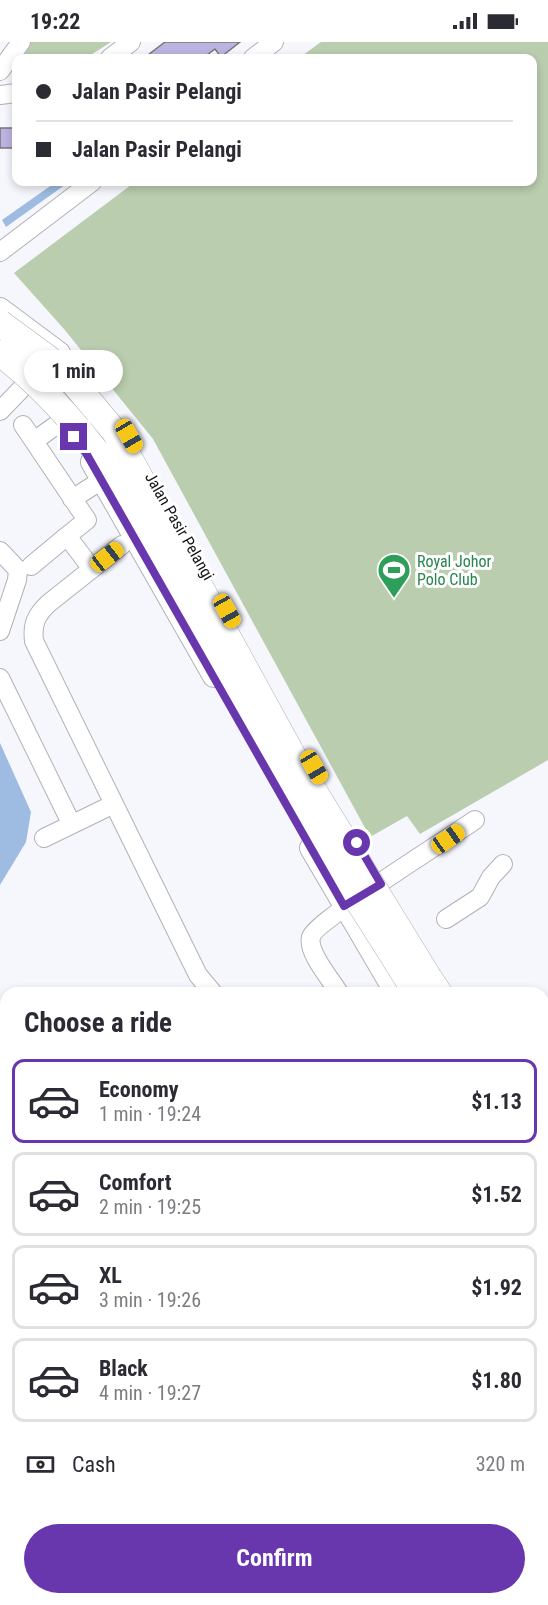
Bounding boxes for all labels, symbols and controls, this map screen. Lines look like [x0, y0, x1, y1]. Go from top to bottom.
text: 19:22 [30, 9, 81, 34]
text: Jalan Pasir Pelangi [72, 79, 242, 104]
text: Jalan Pasir Pelangi [72, 137, 242, 162]
callout: 1 min [25, 350, 124, 392]
text: 1 min [51, 359, 96, 383]
car [112, 416, 146, 456]
route end [60, 423, 87, 450]
street label: Jalan Pasir Pelangi [141, 469, 218, 583]
car [87, 539, 127, 575]
sports icon: Royal Johor Polo Club [376, 552, 412, 599]
place label: Royal Johor Polo Club [417, 552, 491, 589]
car [210, 591, 244, 631]
car [297, 747, 331, 787]
car [428, 821, 468, 857]
route start [343, 829, 370, 856]
text: Choose a ride [24, 1007, 172, 1039]
icon: car [27, 1074, 81, 1128]
text: Economy [99, 1077, 179, 1102]
text: $1.13 [471, 1089, 522, 1114]
text: 1 min · 19:24 [99, 1102, 201, 1126]
icon: car [27, 1167, 81, 1221]
text: Comfort [99, 1170, 172, 1195]
text: $1.52 [471, 1182, 522, 1207]
text: 2 min · 19:25 [99, 1195, 201, 1219]
icon: car [27, 1260, 81, 1314]
text: XL [99, 1263, 122, 1288]
text: $1.92 [471, 1275, 522, 1300]
text: 3 min · 19:26 [99, 1288, 201, 1312]
icon: car [27, 1353, 81, 1407]
text: Black [99, 1356, 148, 1381]
text: $1.80 [471, 1368, 522, 1393]
text: 4 min · 19:27 [99, 1381, 201, 1405]
icon: cash [24, 1448, 57, 1481]
text: Cash [72, 1452, 116, 1477]
text: 320 m [476, 1452, 525, 1476]
button: Confirm [24, 1524, 525, 1593]

